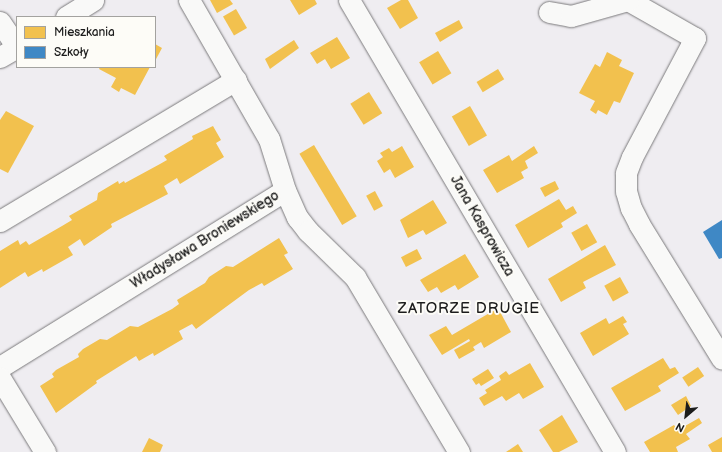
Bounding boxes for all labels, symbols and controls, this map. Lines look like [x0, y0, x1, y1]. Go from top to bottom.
legend [16, 16, 156, 68]
text: Mieszkania [54, 25, 115, 40]
text: Szkoły [54, 45, 89, 60]
street label: Jana Kasprowicza [446, 173, 518, 279]
street label: Władysława Broniewskiego [128, 187, 282, 293]
district label: ZATORZE DRUGIE [398, 300, 540, 318]
north arrow [666, 396, 706, 436]
text: N [673, 419, 687, 435]

